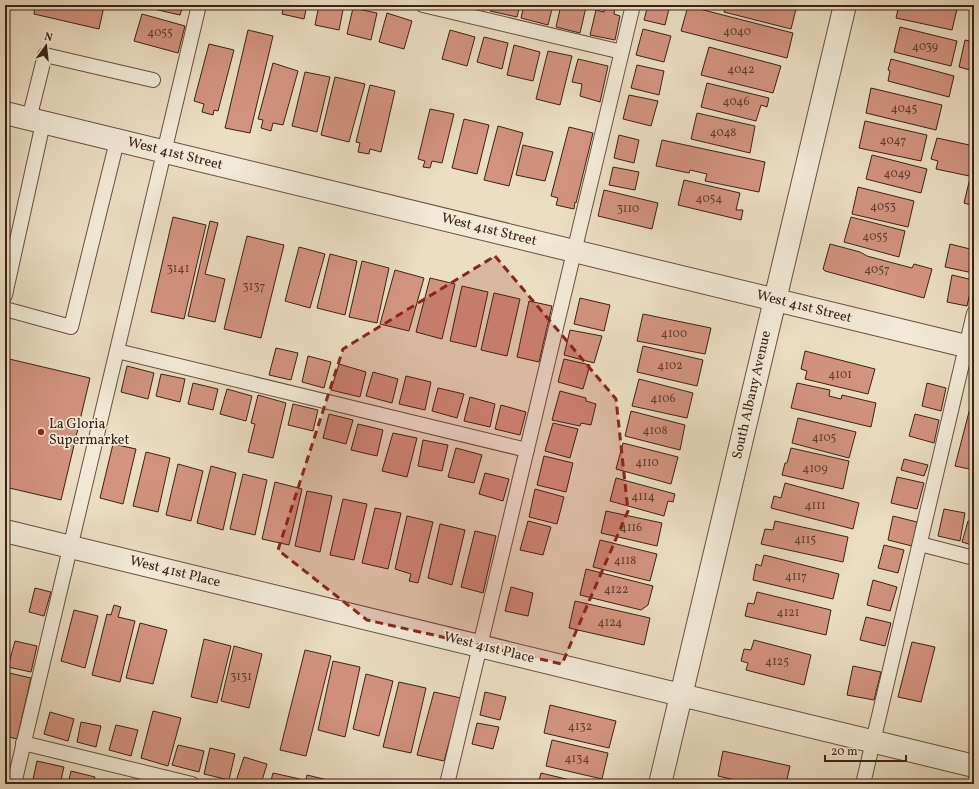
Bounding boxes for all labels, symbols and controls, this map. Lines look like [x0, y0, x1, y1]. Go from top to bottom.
house number: 4040 [723, 24, 751, 40]
house number: 4055 [147, 25, 173, 41]
north arrow [26, 26, 66, 66]
text: N [42, 30, 54, 46]
house number: 4039 [912, 39, 938, 55]
house number: 4042 [727, 62, 755, 78]
house number: 4046 [723, 94, 749, 110]
house number: 4045 [891, 101, 917, 117]
house number: 4048 [710, 125, 736, 141]
street label: West 41st Street [125, 133, 225, 175]
house number: 4047 [880, 133, 907, 149]
house number: 4049 [884, 166, 910, 182]
house number: 4054 [696, 191, 722, 207]
house number: 4053 [870, 199, 896, 215]
house number: 3110 [617, 201, 639, 217]
street label: West 41st Street [439, 209, 539, 251]
house number: 4055 [862, 229, 888, 245]
house number: 3141 [167, 261, 189, 277]
house number: 4057 [864, 262, 890, 278]
house number: 3137 [243, 279, 266, 295]
street label: West 41st Street [754, 286, 854, 328]
house number: 4100 [661, 326, 687, 342]
street label: South Albany Avenue [728, 329, 776, 461]
house number: 4102 [657, 358, 683, 374]
house number: 4101 [828, 367, 852, 383]
house number: 4106 [650, 391, 676, 407]
place label: La Gloria Supermarket [49, 415, 129, 450]
house number: 4108 [642, 423, 668, 439]
marker: La Gloria Supermarket [36, 427, 46, 437]
house number: 4105 [812, 430, 837, 446]
house number: 4110 [635, 455, 659, 471]
house number: 4109 [802, 461, 828, 477]
house number: 4114 [631, 489, 655, 505]
house number: 4111 [804, 498, 826, 514]
house number: 4116 [620, 520, 642, 536]
house number: 4115 [794, 532, 816, 548]
street label: West 41st Place [128, 552, 223, 593]
house number: 4118 [614, 553, 636, 569]
house number: 4117 [785, 569, 807, 585]
house number: 4122 [604, 582, 628, 598]
house number: 4121 [777, 605, 799, 621]
house number: 4124 [597, 615, 623, 631]
street label: West 41st Place [442, 628, 537, 669]
house number: 4125 [765, 654, 789, 670]
house number: 3131 [230, 669, 252, 685]
house number: 4132 [568, 719, 592, 735]
scale bar [825, 737, 906, 763]
text: 20 m [831, 744, 858, 760]
house number: 4134 [564, 751, 590, 767]

